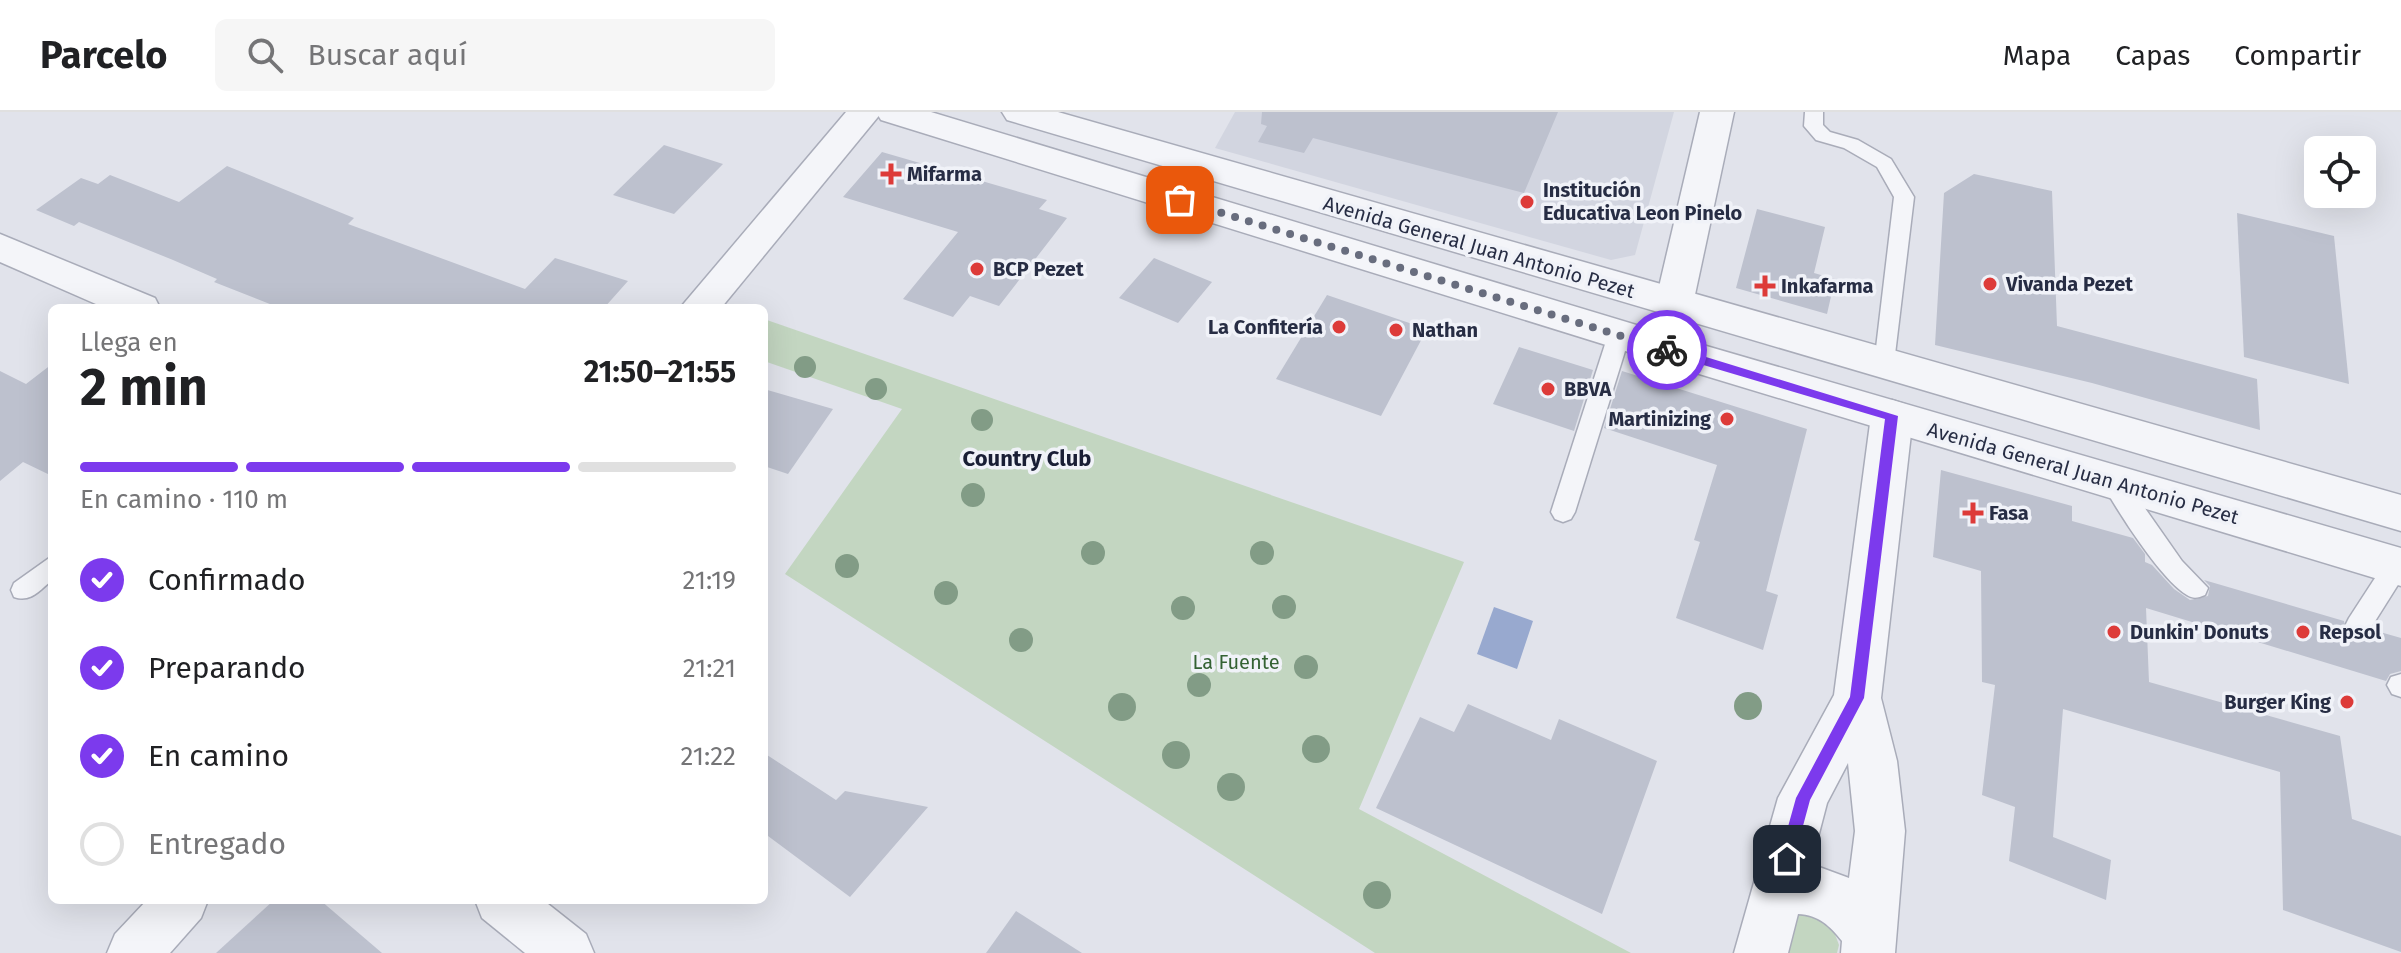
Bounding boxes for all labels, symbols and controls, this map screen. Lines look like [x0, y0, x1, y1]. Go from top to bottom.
search box [215, 19, 775, 91]
text: Parcelo [40, 32, 167, 78]
icon: search [243, 33, 287, 77]
text: Buscar aquí [307, 37, 467, 73]
text: Mapa [2003, 39, 2071, 72]
text: Capas [2115, 39, 2190, 72]
text: Compartir [2234, 39, 2361, 72]
map controls [2304, 136, 2376, 208]
button: locate [2304, 136, 2376, 208]
place label: Mifarma [907, 162, 982, 186]
marker: Mifarma [882, 165, 900, 183]
pin [1146, 166, 1214, 234]
icon: bag [1158, 178, 1202, 222]
place label: Institución Educativa Leon Pinelo [1543, 178, 1743, 225]
street label: Avenida General Juan Antonio Pezet [1321, 191, 1638, 303]
marker: Institución Educativa Leon Pinelo [1518, 193, 1536, 211]
place label: BCP Pezet [993, 257, 1084, 281]
marker: BCP Pezet [968, 260, 986, 278]
place label: Vivanda Pezet [2005, 272, 2133, 296]
place label: Inkafarma [1781, 274, 1874, 298]
marker: Vivanda Pezet [1981, 275, 1999, 293]
marker: Inkafarma [1756, 277, 1774, 295]
courier [1627, 310, 1707, 390]
place label: La Confitería [1208, 315, 1323, 339]
marker: La Confitería [1330, 318, 1348, 336]
place label: Nathan [1412, 318, 1478, 342]
marker: Nathan [1387, 321, 1405, 339]
text: Llega en [80, 327, 178, 358]
icon: bike [1645, 328, 1689, 372]
text: 21:50–21:55 [584, 354, 736, 390]
text: 2 min [80, 356, 208, 419]
place label: BBVA [1564, 377, 1612, 401]
marker: BBVA [1539, 380, 1557, 398]
place label: Martinizing [1608, 407, 1712, 431]
marker: Martinizing [1718, 410, 1736, 428]
street label: Avenida General Juan Antonio Pezet [1925, 417, 2242, 529]
district label: Country Club [963, 445, 1091, 472]
text: En camino · 110 m [80, 484, 288, 515]
place label: Fasa [1989, 501, 2029, 525]
marker: Fasa [1964, 504, 1982, 522]
icon: check [80, 558, 124, 602]
text: Confirmado [148, 562, 306, 598]
text: 21:19 [682, 565, 736, 596]
place label: Dunkin' Donuts [2130, 620, 2269, 644]
place label: Repsol [2319, 620, 2381, 644]
marker: Dunkin' Donuts [2105, 623, 2123, 641]
marker: Repsol [2294, 623, 2312, 641]
icon: check [80, 646, 124, 690]
text: Preparando [148, 650, 306, 686]
park label: La Fuente [1192, 650, 1280, 674]
text: 21:21 [683, 653, 736, 684]
place label: Burger King [2224, 690, 2332, 714]
marker: Burger King [2338, 693, 2356, 711]
icon: check [80, 734, 124, 778]
text: En camino [148, 738, 289, 774]
text: 21:22 [681, 741, 736, 772]
pin [1753, 825, 1821, 893]
text: Entregado [148, 826, 286, 862]
icon: home [1765, 837, 1809, 881]

